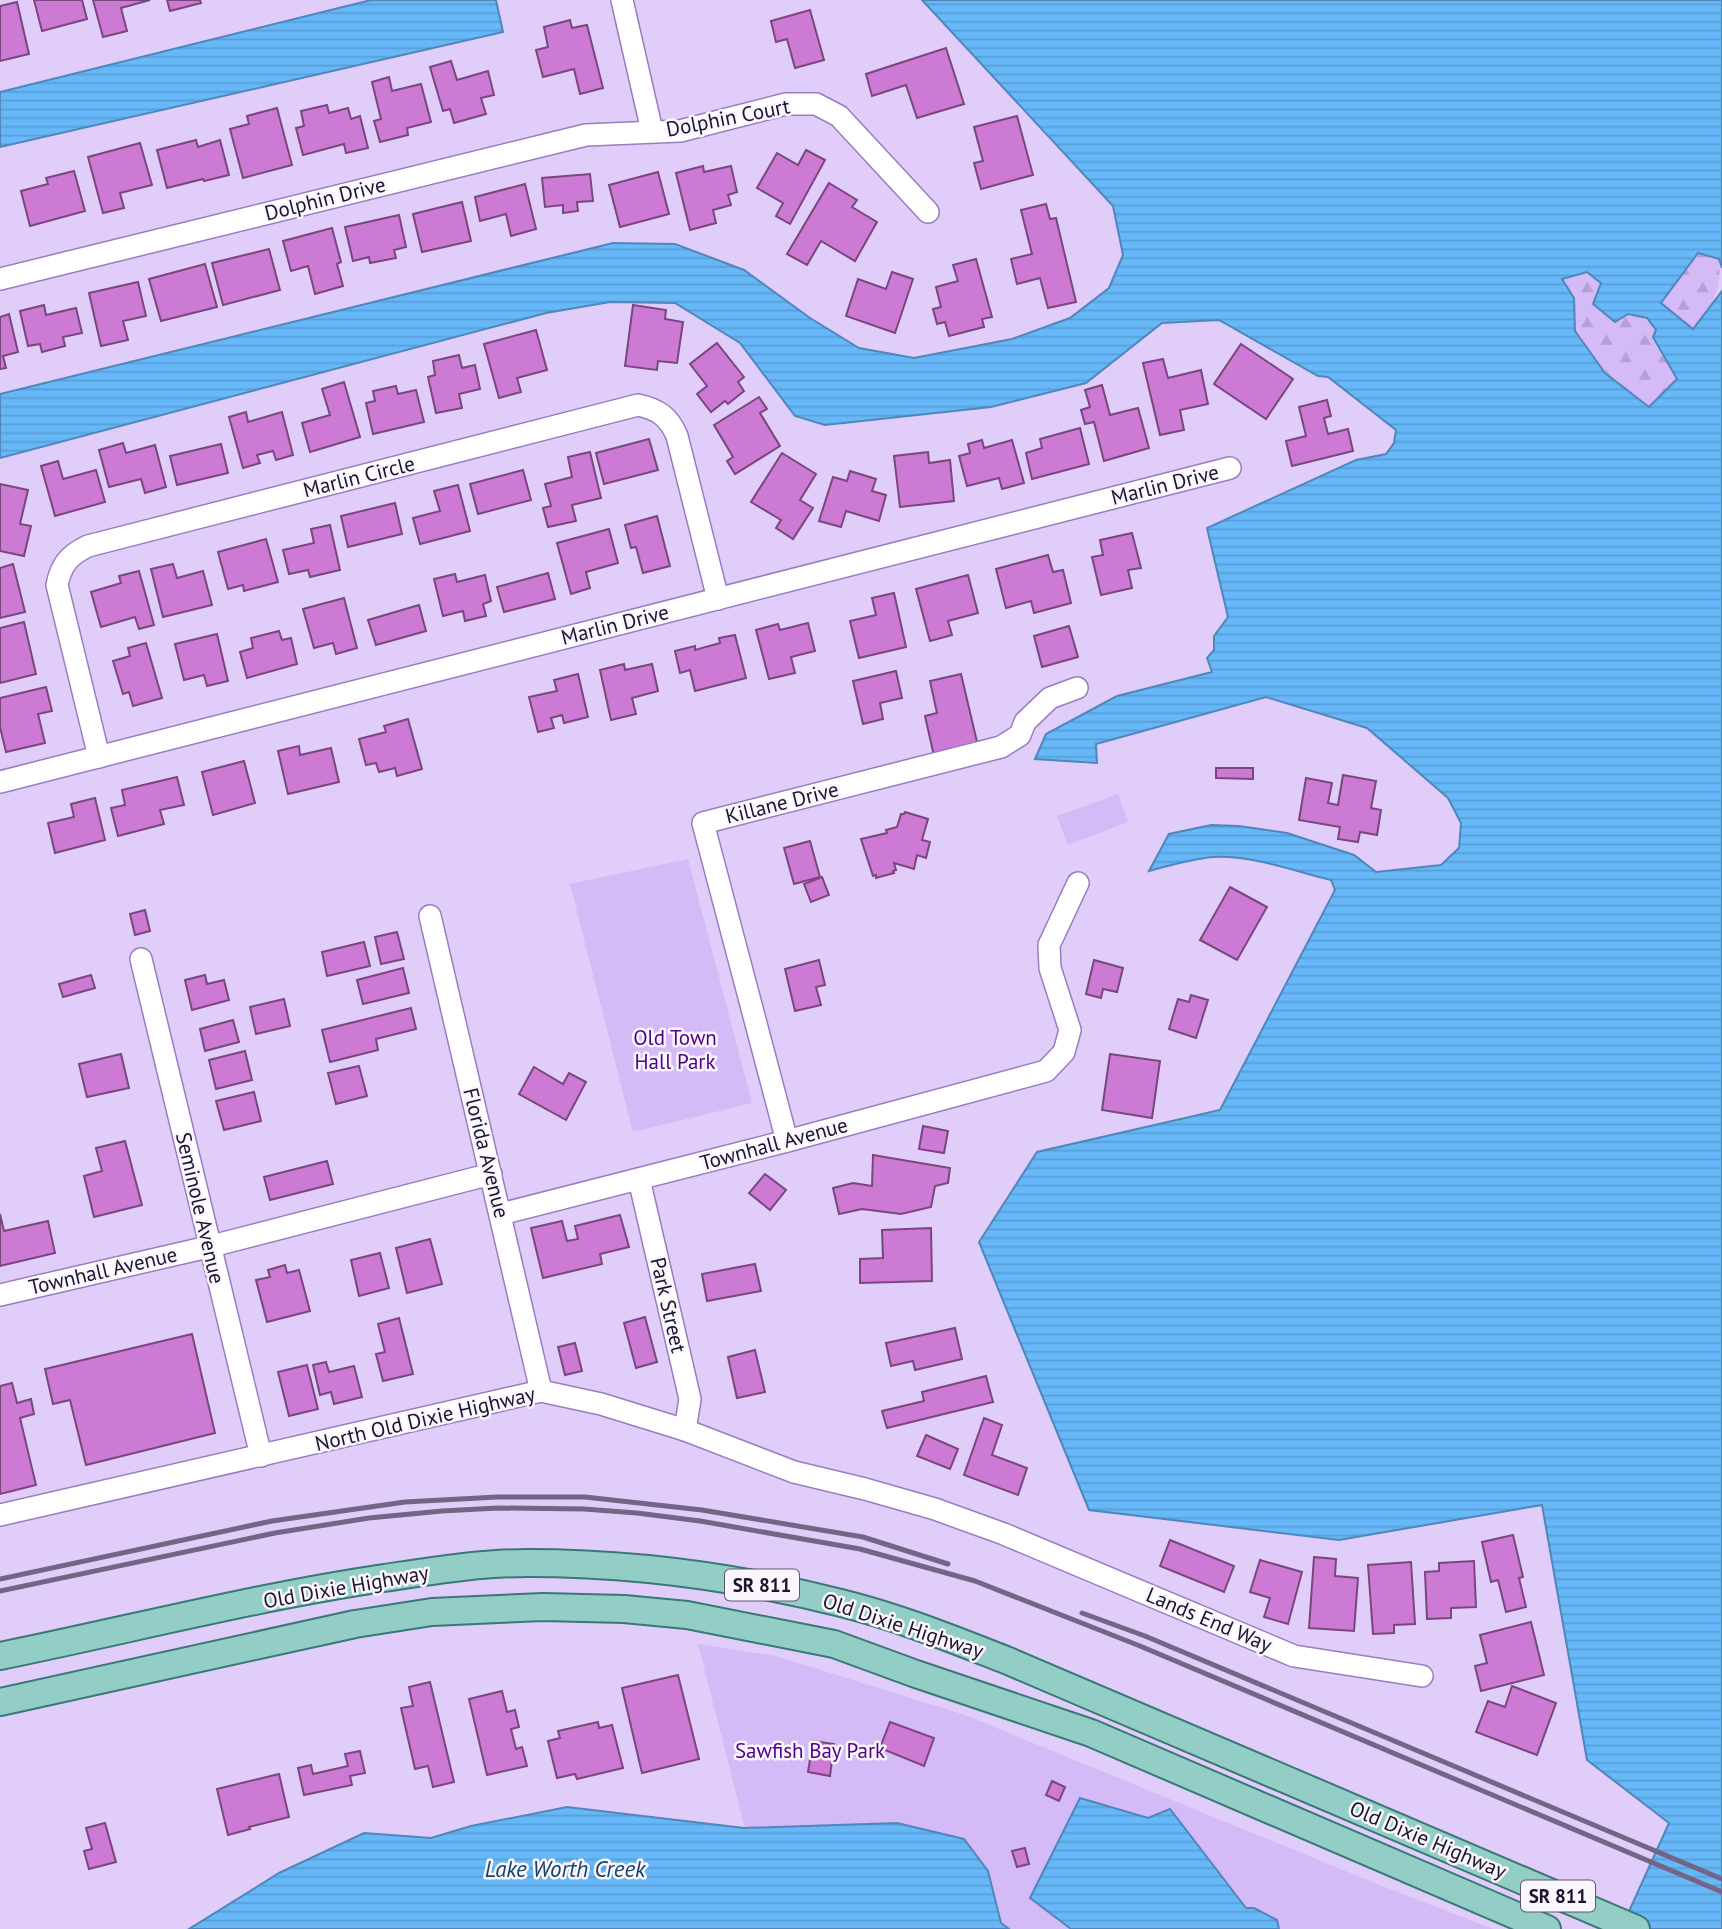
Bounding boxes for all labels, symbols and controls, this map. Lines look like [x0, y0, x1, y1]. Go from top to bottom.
street label: Dolphin Court [664, 92, 792, 143]
street label: Dolphin Drive [262, 170, 388, 227]
street label: Marlin Circle [300, 450, 417, 503]
street label: Marlin Drive [1108, 458, 1222, 511]
street label: Marlin Drive [558, 598, 672, 651]
street label: Killane Drive [722, 775, 841, 830]
park label: Old Town Hall Park [633, 1024, 717, 1075]
street label: Florida Avenue [457, 1085, 516, 1221]
street label: Townhall Avenue [697, 1111, 851, 1176]
street label: Seminole Avenue [170, 1130, 231, 1286]
street label: Townhall Avenue [26, 1240, 180, 1301]
street label: Park Street [644, 1254, 693, 1355]
street label: North Old Dixie Highway [312, 1380, 538, 1457]
street label: Old Dixie Highway [261, 1559, 431, 1614]
road number: SR 811 [725, 1569, 799, 1600]
street label: Lands End Way [1142, 1581, 1276, 1658]
street label: Old Dixie Highway [819, 1587, 987, 1664]
park label: Sawfish Bay Park [735, 1737, 885, 1764]
street label: Old Dixie Highway [1346, 1794, 1511, 1885]
water label: Lake Worth Creek [485, 1854, 647, 1883]
road number: SR 811 [1521, 1880, 1595, 1912]

